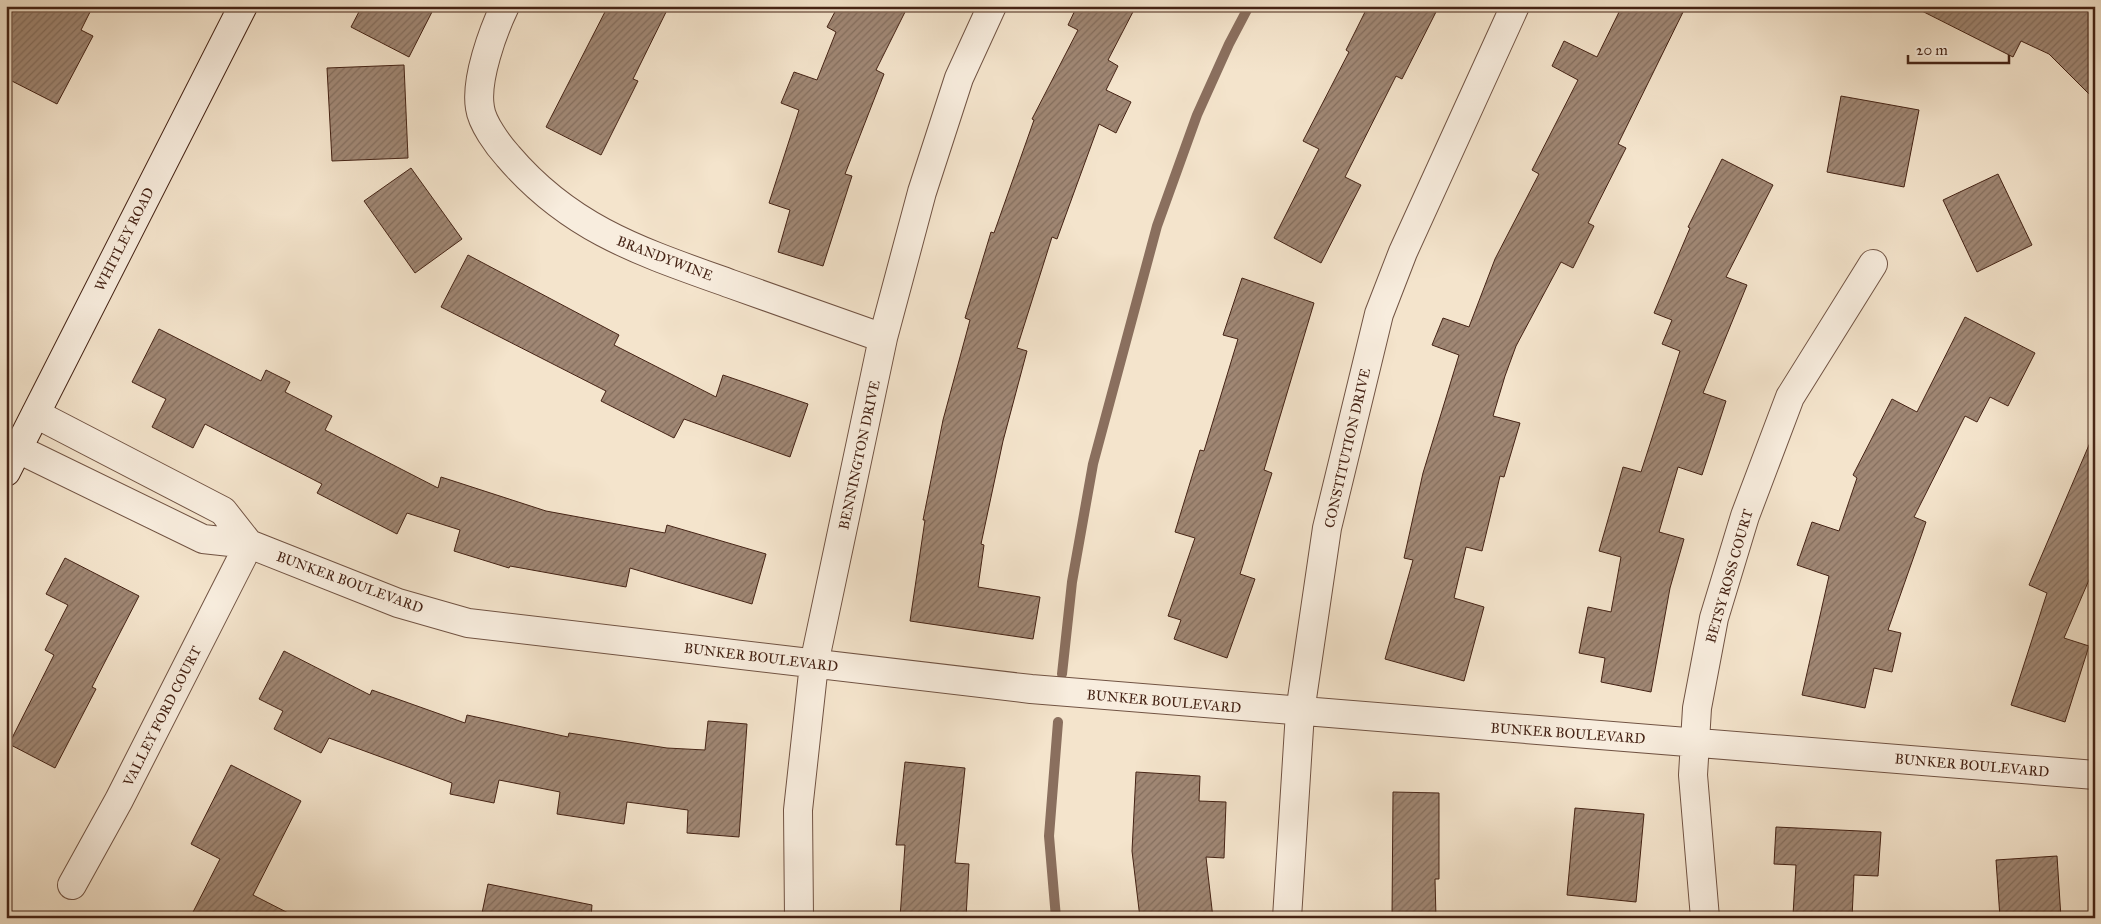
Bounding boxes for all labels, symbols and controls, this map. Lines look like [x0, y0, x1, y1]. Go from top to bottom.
scale bar [1908, 32, 2010, 64]
text: 20 m [1916, 41, 1948, 59]
street label: WHITLEY ROAD [91, 185, 158, 294]
street label: BRANDYWINE [614, 232, 715, 285]
street label: CONSTITUTION DRIVE [1321, 367, 1374, 530]
street label: BENNINGTON DRIVE [835, 379, 884, 531]
street label: BETSY ROSS COURT [1702, 507, 1757, 645]
street label: BUNKER BOULEVARD [274, 548, 426, 617]
street label: BUNKER BOULEVARD [683, 640, 839, 675]
street label: VALLEY FORD COURT [119, 643, 205, 790]
street label: BUNKER BOULEVARD [1086, 686, 1242, 717]
street label: BUNKER BOULEVARD [1490, 720, 1646, 747]
street label: BUNKER BOULEVARD [1894, 750, 2050, 781]

